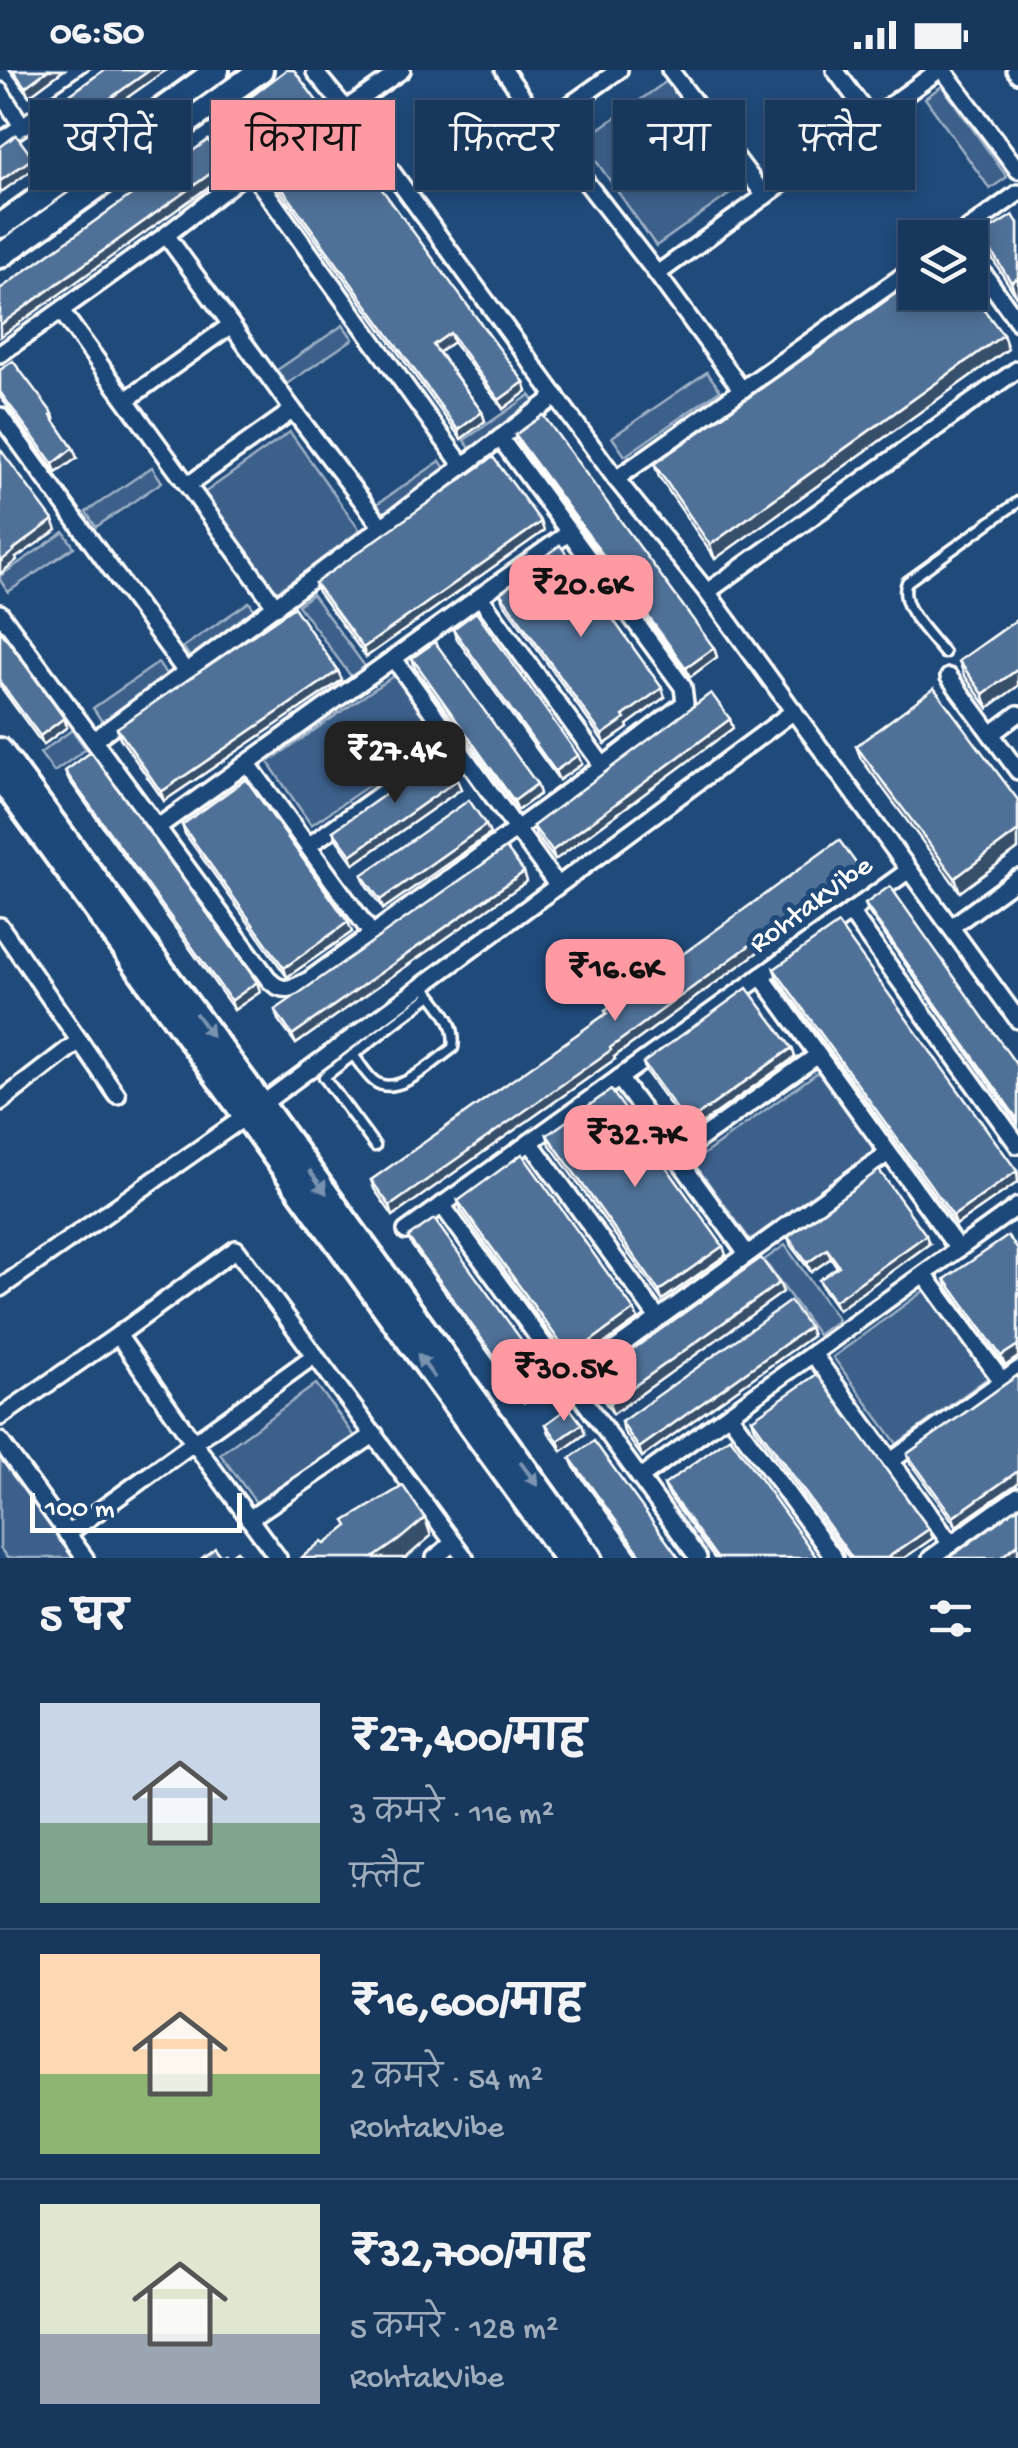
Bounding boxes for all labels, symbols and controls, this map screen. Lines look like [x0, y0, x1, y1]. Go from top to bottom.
text: 06:50 [50, 13, 144, 57]
chip: खरीदें [30, 100, 191, 190]
chip: किराया [211, 100, 395, 190]
chip: फ़िल्टर [415, 100, 593, 190]
chip: नया [613, 100, 745, 190]
chip: फ़्लैट [765, 100, 915, 190]
map controls [898, 220, 988, 310]
button: layers [898, 220, 988, 310]
pin: ₹20.6K [500, 555, 662, 640]
text: ₹20.6K [531, 568, 631, 606]
pin: ₹27.4K [314, 721, 476, 806]
text: ₹27.4K [346, 734, 444, 772]
street label: RohtakVibe [743, 849, 881, 963]
pin: ₹16.6K [534, 939, 696, 1024]
text: ₹16.6K [568, 952, 662, 990]
one-way arrow [193, 1012, 213, 1038]
pin: ₹32.7K [554, 1105, 716, 1190]
text: ₹32.7K [586, 1118, 684, 1156]
one-way arrow [308, 1169, 327, 1195]
pin: ₹30.5K [483, 1339, 645, 1424]
text: ₹30.5K [513, 1352, 615, 1390]
one-way arrow [417, 1353, 436, 1379]
one-way arrow [519, 1461, 538, 1487]
scale bar [30, 1488, 242, 1532]
text: 100 m [45, 1494, 115, 1527]
icon: filters [923, 1591, 978, 1646]
text: 5 घर [40, 1597, 128, 1646]
text: ₹27,400/माह [350, 1717, 586, 1766]
icon: home [120, 1743, 240, 1863]
text: 3 कमरे · 116 m² [350, 1797, 554, 1835]
text: फ़्लैट [350, 1862, 423, 1900]
text: ₹16,600/माह [350, 1982, 583, 2031]
icon: home [120, 1994, 240, 2114]
text: 2 कमरे · 54 m² [350, 2062, 543, 2100]
text: RohtakVibe [350, 2111, 504, 2149]
text: ₹32,700/माह [350, 2232, 588, 2281]
icon: home [120, 2244, 240, 2364]
text: 5 कमरे · 128 m² [350, 2312, 559, 2350]
text: RohtakVibe [350, 2361, 504, 2399]

